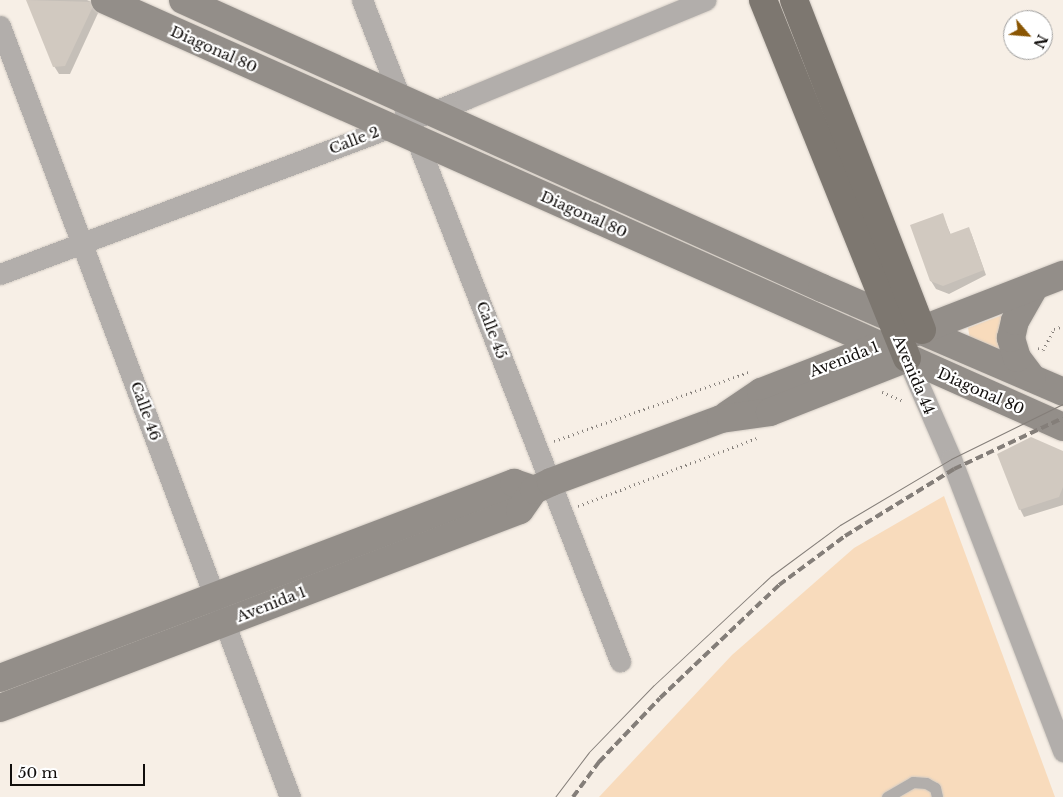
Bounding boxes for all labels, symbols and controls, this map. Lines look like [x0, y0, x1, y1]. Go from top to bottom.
north arrow [1003, 10, 1053, 60]
street label: Diagonal 80 [168, 22, 260, 76]
text: N [1029, 31, 1051, 51]
street label: Calle 2 [326, 122, 382, 158]
street label: Diagonal 80 [538, 187, 630, 241]
street label: Calle 45 [473, 299, 511, 361]
street label: Avenida 44 [889, 333, 939, 417]
street label: Avenida 1 [807, 338, 881, 380]
street label: Diagonal 80 [935, 364, 1027, 418]
street label: Calle 46 [127, 379, 165, 443]
street label: Avenida 1 [234, 583, 308, 625]
scale bar [12, 754, 148, 786]
text: 50 m [18, 763, 58, 782]

